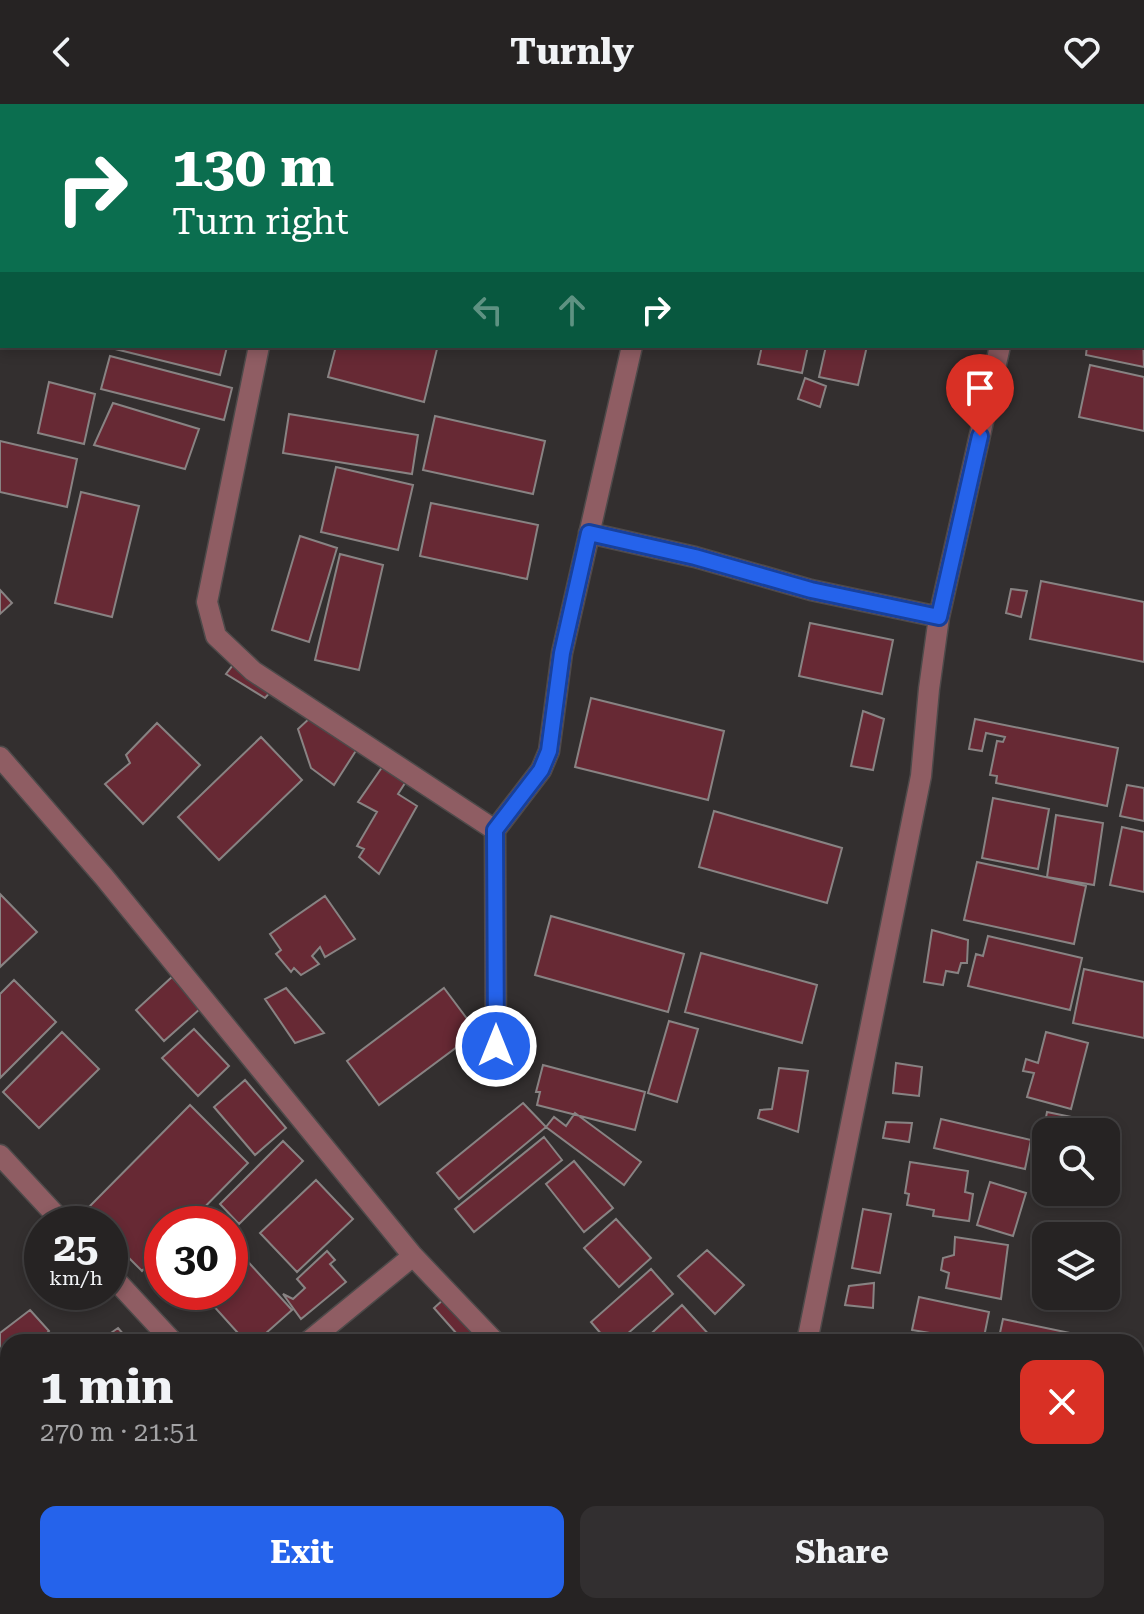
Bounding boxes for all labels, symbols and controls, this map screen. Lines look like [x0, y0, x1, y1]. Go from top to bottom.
icon: back [40, 30, 84, 74]
icon: heart [1060, 30, 1104, 74]
text: Turnly [510, 31, 634, 73]
text: 130 m [172, 134, 334, 200]
icon: right [40, 136, 144, 240]
text: Turn right [172, 201, 349, 243]
icon: left [466, 288, 510, 332]
icon: ahead [550, 288, 594, 332]
icon: right [634, 288, 678, 332]
pin [946, 354, 1014, 436]
icon: arrive [958, 366, 1002, 410]
position arrow [454, 1004, 538, 1088]
map controls [1032, 1118, 1120, 1310]
button: search [1032, 1118, 1120, 1206]
speed limit sign: 30 [144, 1206, 248, 1310]
button: layers [1032, 1222, 1120, 1310]
text: 25 [54, 1224, 98, 1271]
text: km/h [49, 1266, 103, 1290]
text: 1 min [40, 1359, 173, 1415]
button: close [1020, 1360, 1104, 1444]
text: 270 m · 21:51 [40, 1417, 199, 1447]
button: Exit [40, 1506, 564, 1598]
button: Share [580, 1506, 1104, 1598]

